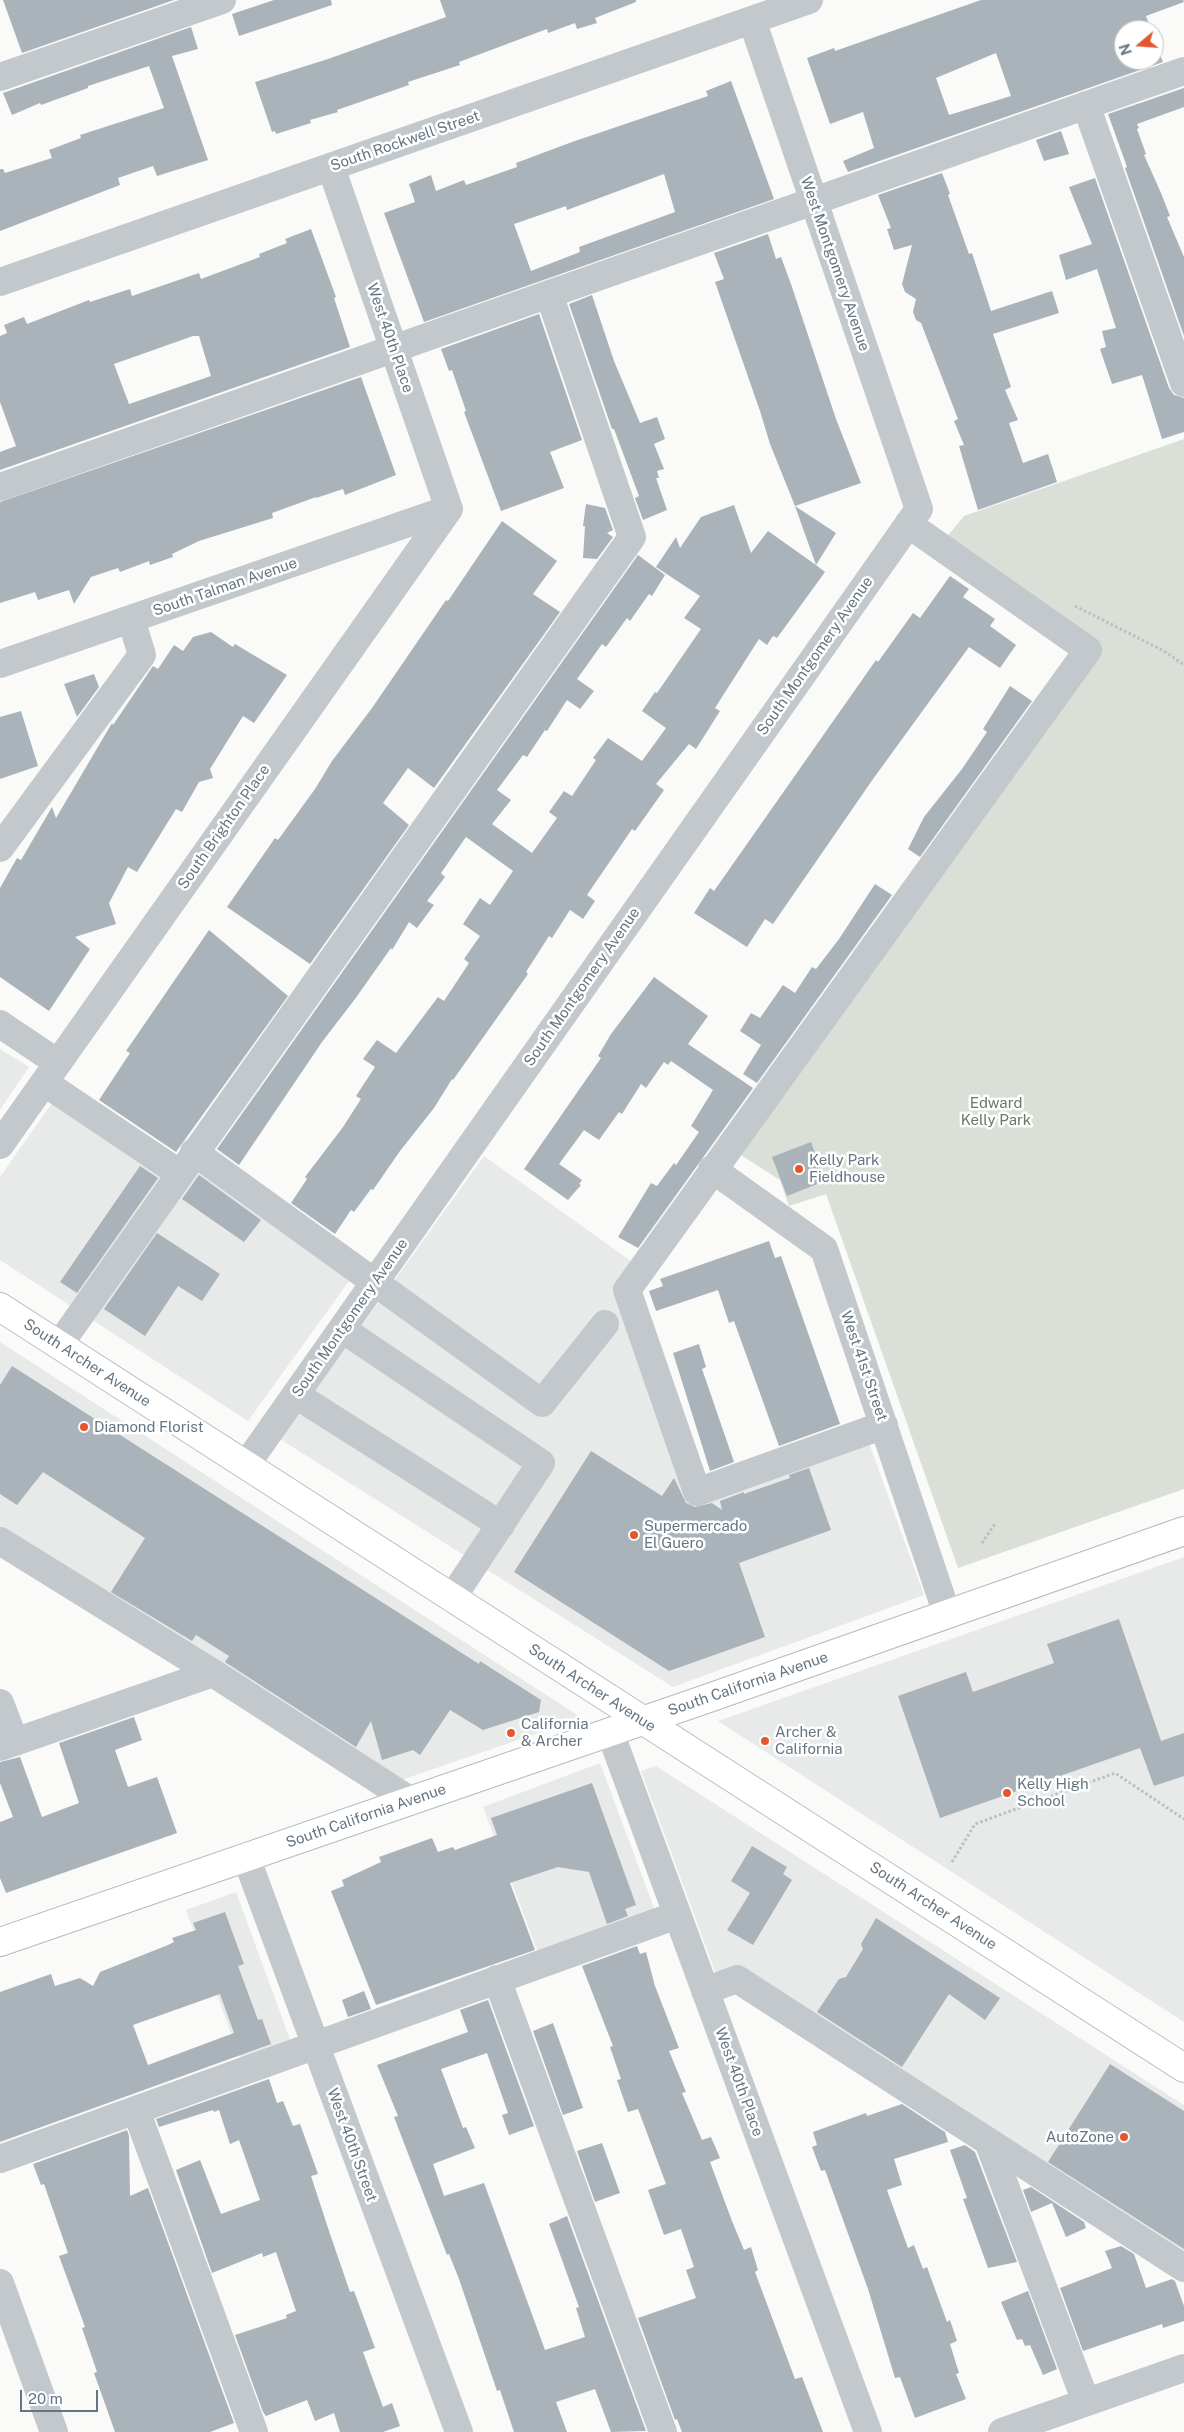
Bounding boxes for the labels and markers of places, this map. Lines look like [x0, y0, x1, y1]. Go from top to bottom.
place label: Kelly Park Fieldhouse [809, 1151, 885, 1186]
marker: Kelly Park Fieldhouse [793, 1163, 805, 1175]
place label: Diamond Florist [94, 1418, 204, 1436]
marker: Diamond Florist [78, 1421, 90, 1433]
place label: Supermercado El Guero [644, 1517, 747, 1552]
marker: Supermercado El Guero [628, 1529, 640, 1541]
place label: California & Archer [521, 1715, 589, 1750]
place label: Archer & California [775, 1723, 843, 1758]
marker: California & Archer [505, 1727, 517, 1739]
marker: Archer & California [759, 1735, 771, 1747]
place label: Kelly High School [1017, 1775, 1089, 1810]
marker: Kelly High School [1001, 1787, 1013, 1799]
place label: AutoZone [1046, 2128, 1114, 2146]
marker: AutoZone [1118, 2131, 1130, 2143]

